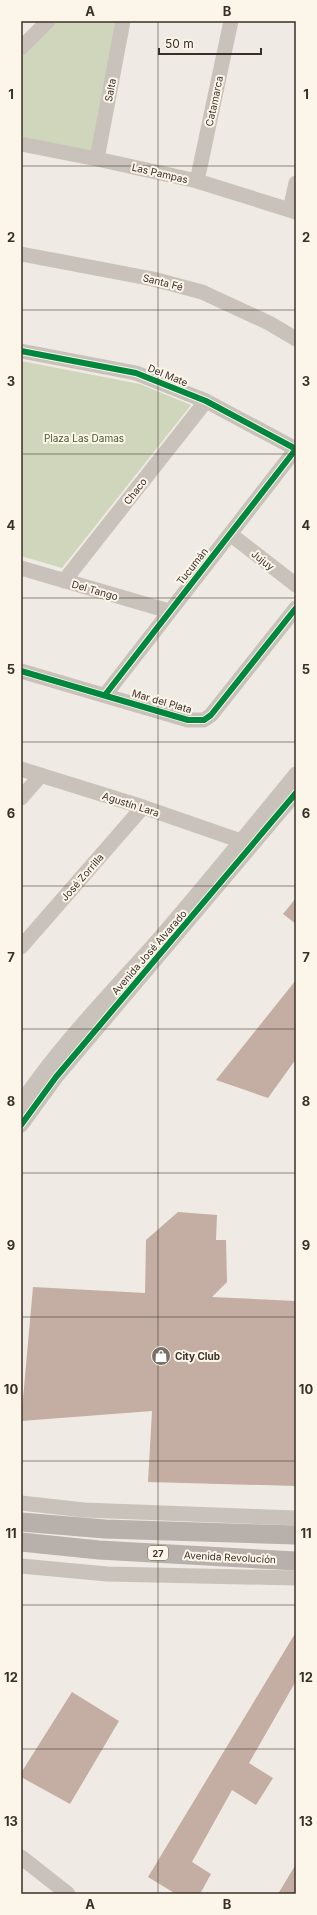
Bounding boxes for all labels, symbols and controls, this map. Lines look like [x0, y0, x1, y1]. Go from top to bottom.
text: A [85, 3, 95, 19]
text: B [223, 3, 232, 19]
scale bar [159, 30, 261, 56]
text: 50 m [165, 36, 194, 51]
street label: Catamarca [203, 75, 225, 127]
street label: Salta [102, 77, 118, 103]
text: 1 [8, 86, 14, 102]
text: 1 [303, 86, 309, 102]
street label: Las Pampas [131, 161, 189, 185]
text: 2 [7, 229, 15, 245]
text: 2 [302, 229, 310, 245]
street label: Santa Fé [142, 271, 185, 293]
street label: Del Mate [146, 362, 190, 388]
text: 3 [7, 373, 15, 389]
text: 3 [302, 373, 310, 389]
park label: Plaza Las Damas [44, 432, 124, 444]
street label: Chaco [121, 475, 149, 507]
text: 4 [7, 517, 16, 533]
text: 4 [302, 517, 311, 533]
street label: Tucumán [174, 545, 210, 587]
street label: Jujuy [249, 547, 277, 573]
street label: Del Tango [70, 578, 120, 602]
text: 5 [7, 661, 15, 677]
text: 5 [302, 661, 310, 677]
street label: Mar del Plata [131, 687, 193, 715]
street label: Agustín Lara [101, 789, 161, 819]
text: 6 [7, 805, 15, 821]
text: 6 [302, 805, 310, 821]
street label: José Zorrilla [58, 851, 106, 903]
street label: Avenida José Alvarado [109, 907, 189, 997]
text: 7 [7, 949, 15, 965]
text: 7 [302, 949, 310, 965]
text: 8 [7, 1093, 15, 1109]
text: 8 [302, 1093, 310, 1109]
text: 9 [7, 1237, 15, 1253]
text: 9 [302, 1237, 310, 1253]
shop icon: City Club [150, 1345, 172, 1367]
place label: City Club [175, 1350, 220, 1363]
text: 10 [4, 1381, 18, 1397]
text: 10 [299, 1381, 313, 1397]
text: 11 [5, 1525, 17, 1541]
text: 11 [300, 1525, 312, 1541]
road number: 27 [148, 1546, 168, 1560]
street label: Avenida Revolución [184, 1549, 276, 1565]
text: 12 [4, 1669, 18, 1685]
text: 12 [299, 1669, 313, 1685]
text: 13 [4, 1813, 18, 1829]
text: 13 [299, 1813, 313, 1829]
text: A [85, 1896, 95, 1912]
text: B [223, 1896, 232, 1912]

